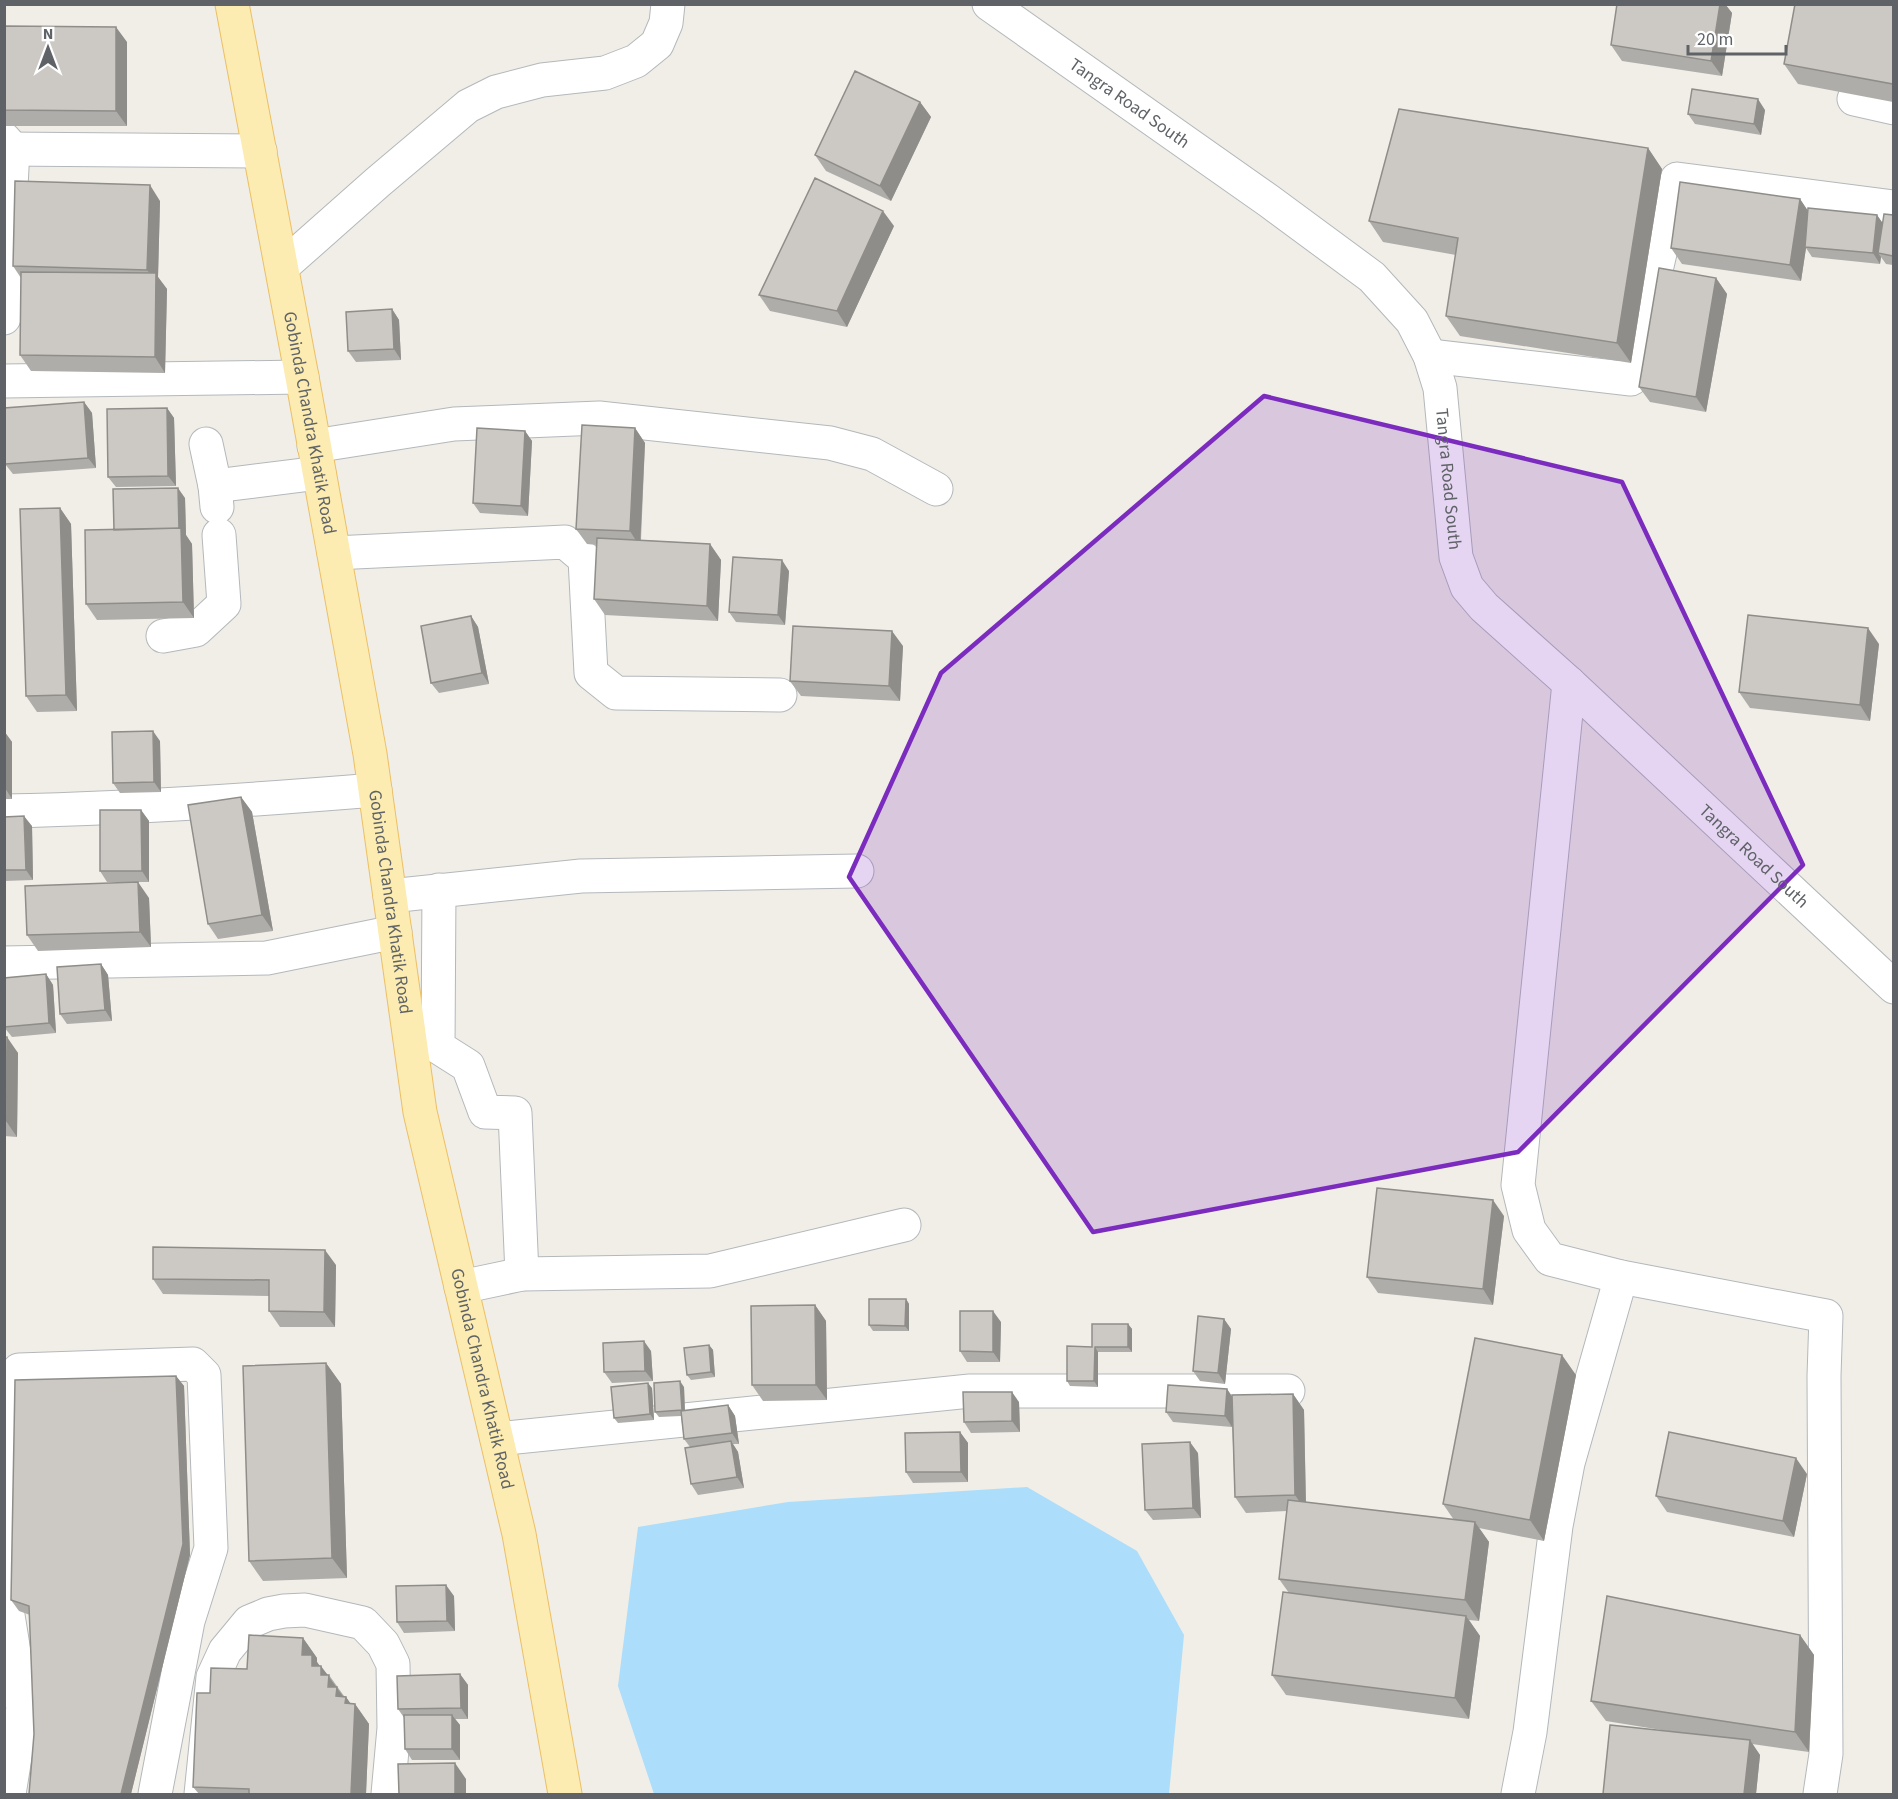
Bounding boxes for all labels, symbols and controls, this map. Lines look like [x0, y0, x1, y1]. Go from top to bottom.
north arrow [18, 18, 78, 78]
scale bar [1688, 18, 1786, 56]
text: N [43, 23, 53, 45]
text: 20 m [1697, 27, 1733, 52]
street label: Tangra Road South [1064, 52, 1195, 155]
street label: Gobinda Chandra Khatik Road [277, 309, 342, 536]
street label: Tangra Road South [1429, 407, 1467, 551]
street label: Gobinda Chandra Khatik Road [362, 788, 418, 1016]
street label: Tangra Road South [1693, 799, 1814, 914]
street label: Gobinda Chandra Khatik Road [444, 1266, 520, 1492]

